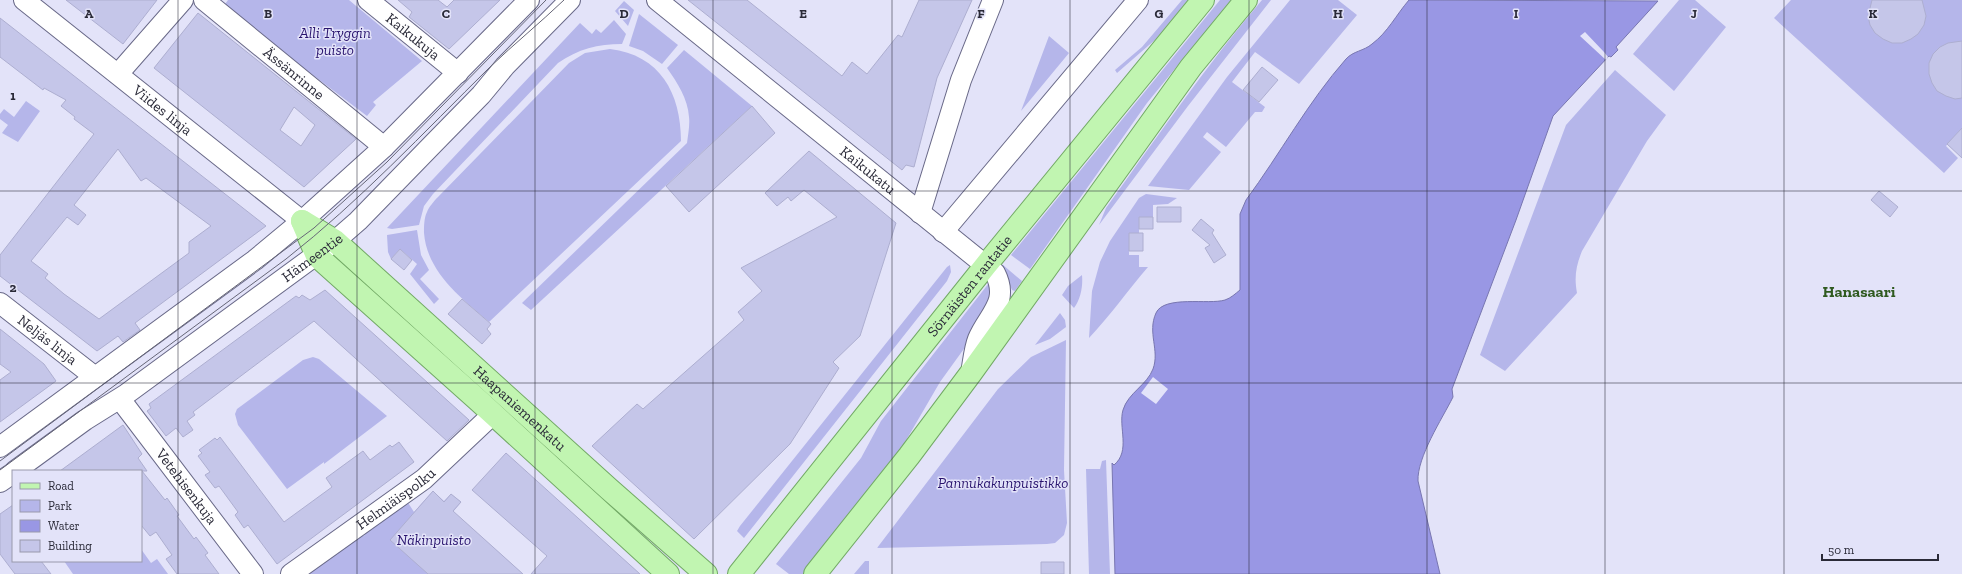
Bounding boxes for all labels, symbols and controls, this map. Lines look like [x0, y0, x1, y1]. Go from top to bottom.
text: A [85, 6, 94, 21]
text: B [264, 6, 272, 21]
text: C [442, 6, 450, 21]
text: D [619, 6, 629, 21]
text: E [799, 6, 807, 21]
text: F [977, 6, 985, 21]
text: G [1155, 6, 1164, 21]
text: H [1333, 6, 1343, 21]
text: I [1514, 6, 1519, 21]
text: J [1691, 6, 1697, 21]
text: K [1869, 6, 1878, 21]
street label: Kaikukuja [382, 9, 444, 64]
park label: Alli Tryggin puisto [298, 24, 371, 59]
street label: Ässänrinne [260, 43, 328, 104]
street label: Viides linja [128, 80, 196, 139]
text: 1 [10, 88, 16, 103]
street label: Kaikukatu [836, 142, 900, 199]
street label: Hämeentie [278, 229, 346, 286]
street label: Sörnäisten rantatie [923, 231, 1016, 340]
text: 2 [10, 280, 17, 295]
district label: Hanasaari [1822, 282, 1896, 301]
street label: Neljäs linja [14, 311, 81, 369]
street label: Haapaniemenkatu [470, 362, 570, 455]
street label: Vetehisenkuja [151, 444, 221, 528]
street label: Helmiäispolku [353, 464, 440, 533]
legend [12, 470, 142, 562]
park label: Pannukakunpuistikko [938, 474, 1068, 492]
text: Road [48, 479, 74, 493]
text: Park [48, 499, 73, 513]
text: Water [48, 519, 80, 533]
park label: Näkinpuisto [397, 531, 471, 549]
scale bar [1822, 536, 1938, 562]
text: Building [48, 539, 92, 553]
text: 50 m [1828, 543, 1855, 557]

